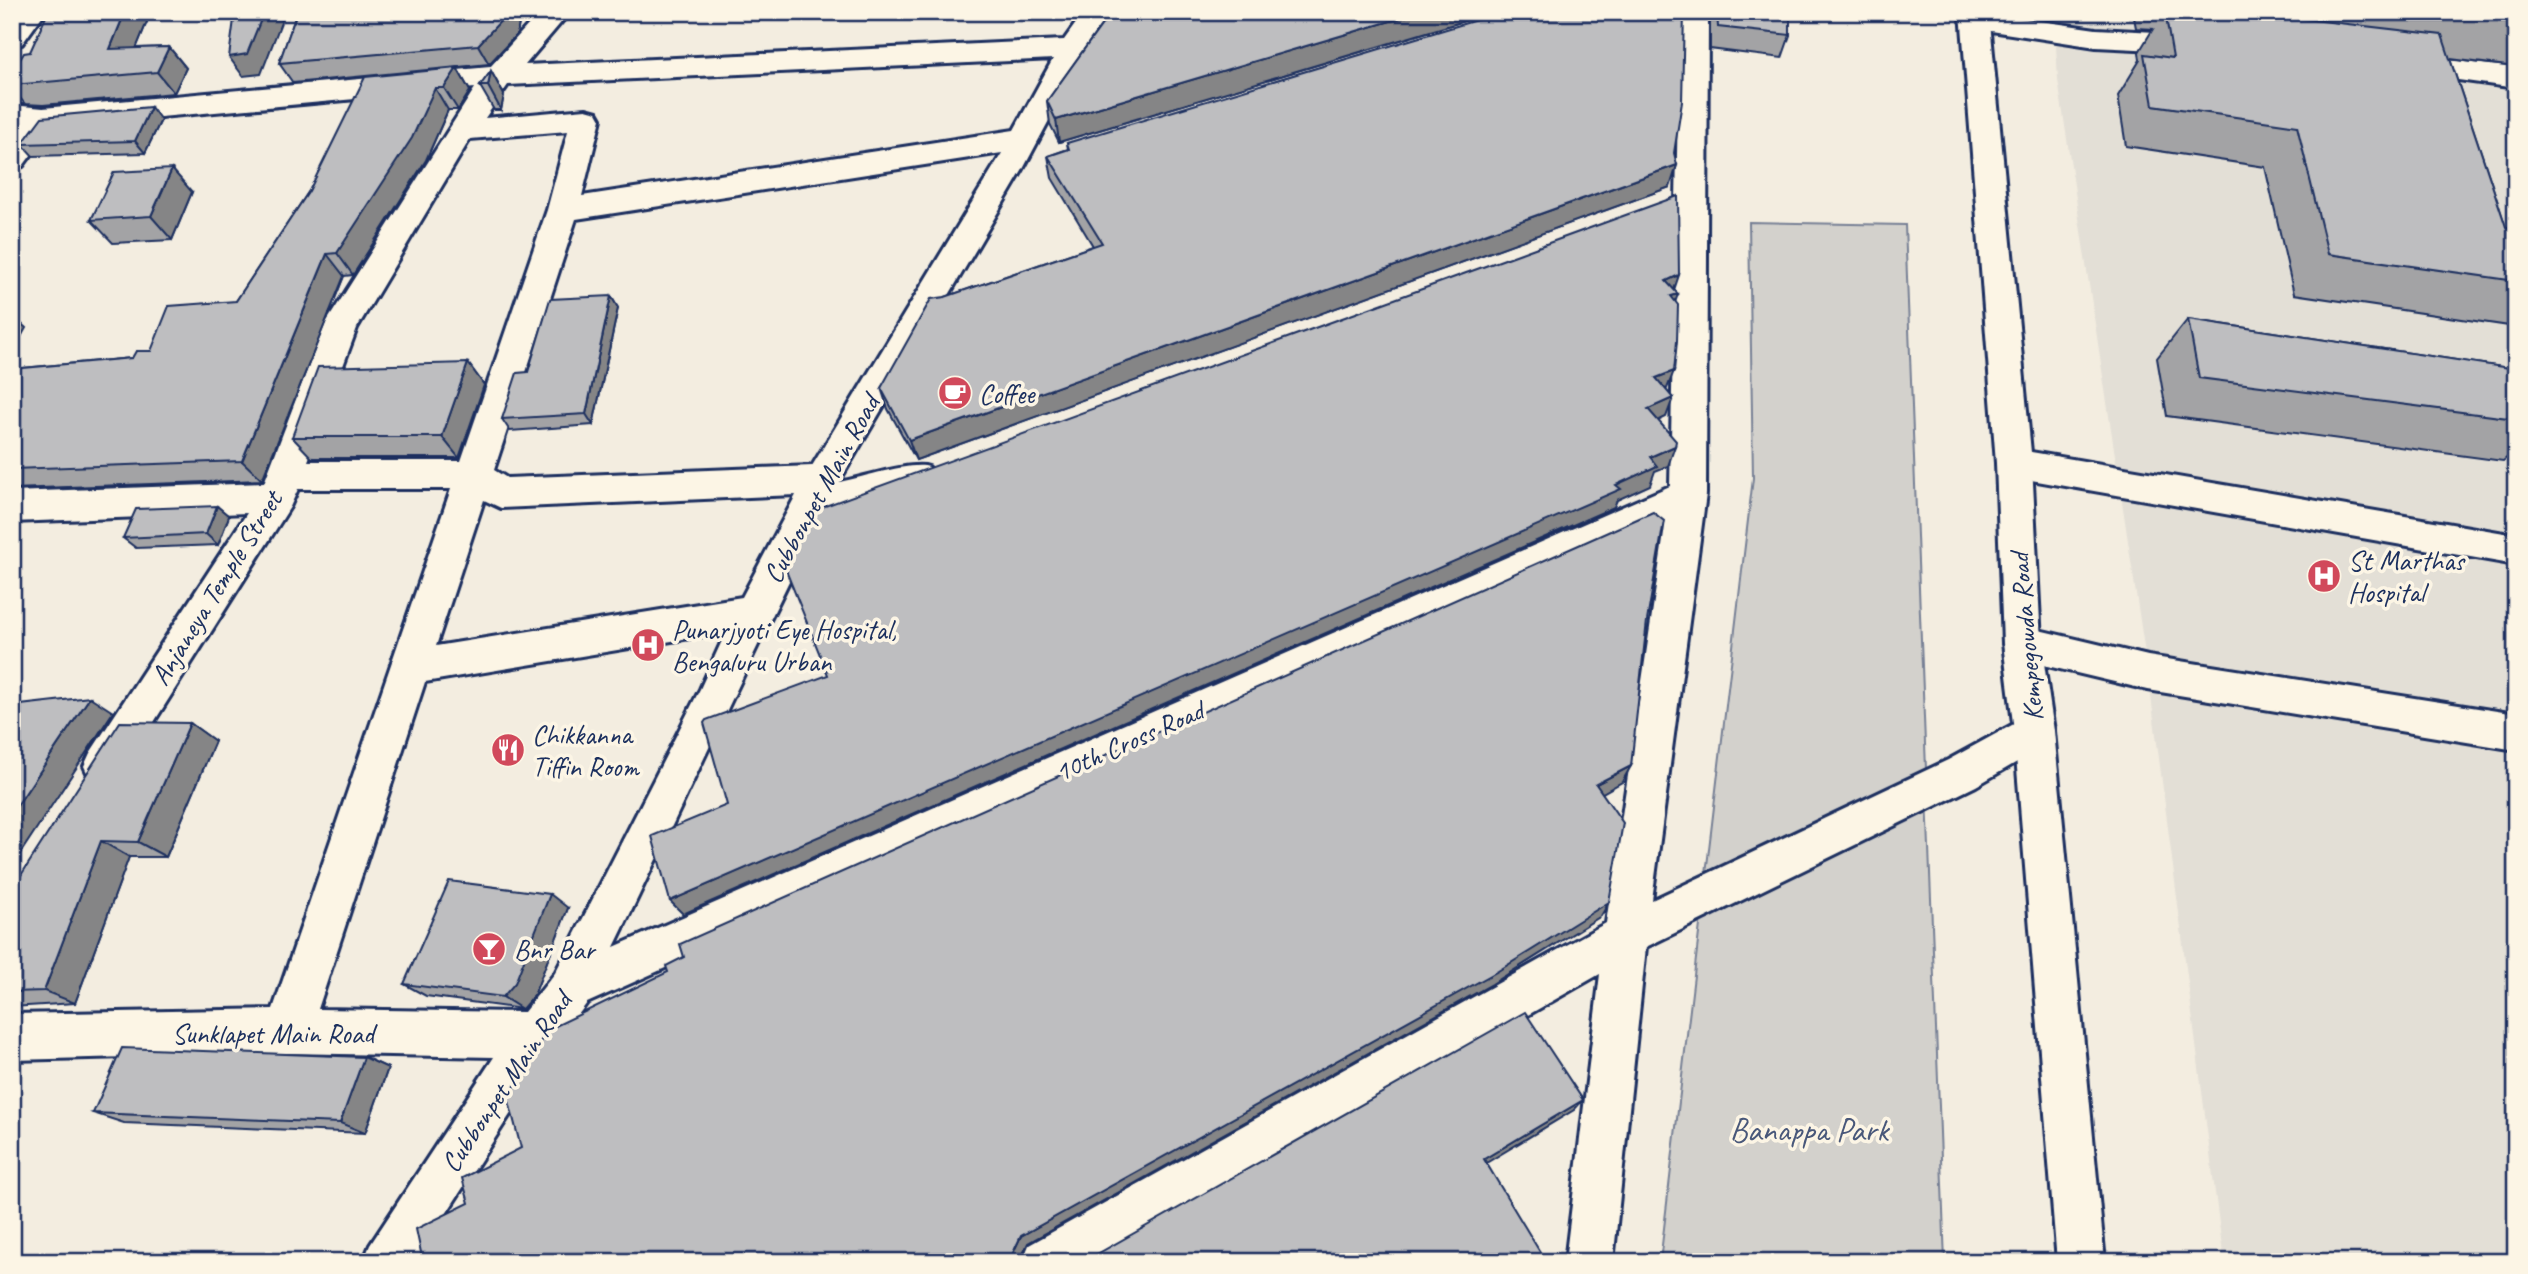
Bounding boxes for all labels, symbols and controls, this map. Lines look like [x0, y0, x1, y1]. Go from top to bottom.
cafe icon: Coffee [936, 374, 974, 412]
place label: Coffee [979, 376, 1036, 411]
street label: Cubbonpet Main Road [755, 385, 889, 589]
street label: Anjaneya Temple Street [142, 482, 291, 691]
place label: St Marthas Hospital [2348, 543, 2466, 610]
street label: Kempegowda Road [2001, 547, 2051, 723]
hospital icon: St Marthas Hospital [2305, 557, 2343, 595]
place label: Punarjyoti Eye Hospital, Bengaluru Urban [672, 612, 897, 679]
hospital icon: Punarjyoti Eye Hospital, Bengaluru Urban [629, 626, 667, 664]
street label: 10th Cross Road [1049, 691, 1213, 789]
place label: Chikkanna Tiffin Room [532, 717, 640, 784]
restaurant icon: Chikkanna Tiffin Room [489, 731, 527, 769]
bar icon: Bnr Bar [470, 930, 508, 968]
place label: Bnr Bar [514, 932, 597, 967]
street label: Cubbonpet Main Road [433, 982, 581, 1179]
street label: Sunklapet Main Road [172, 1016, 378, 1051]
park label: Banappa Park [1730, 1109, 1890, 1151]

